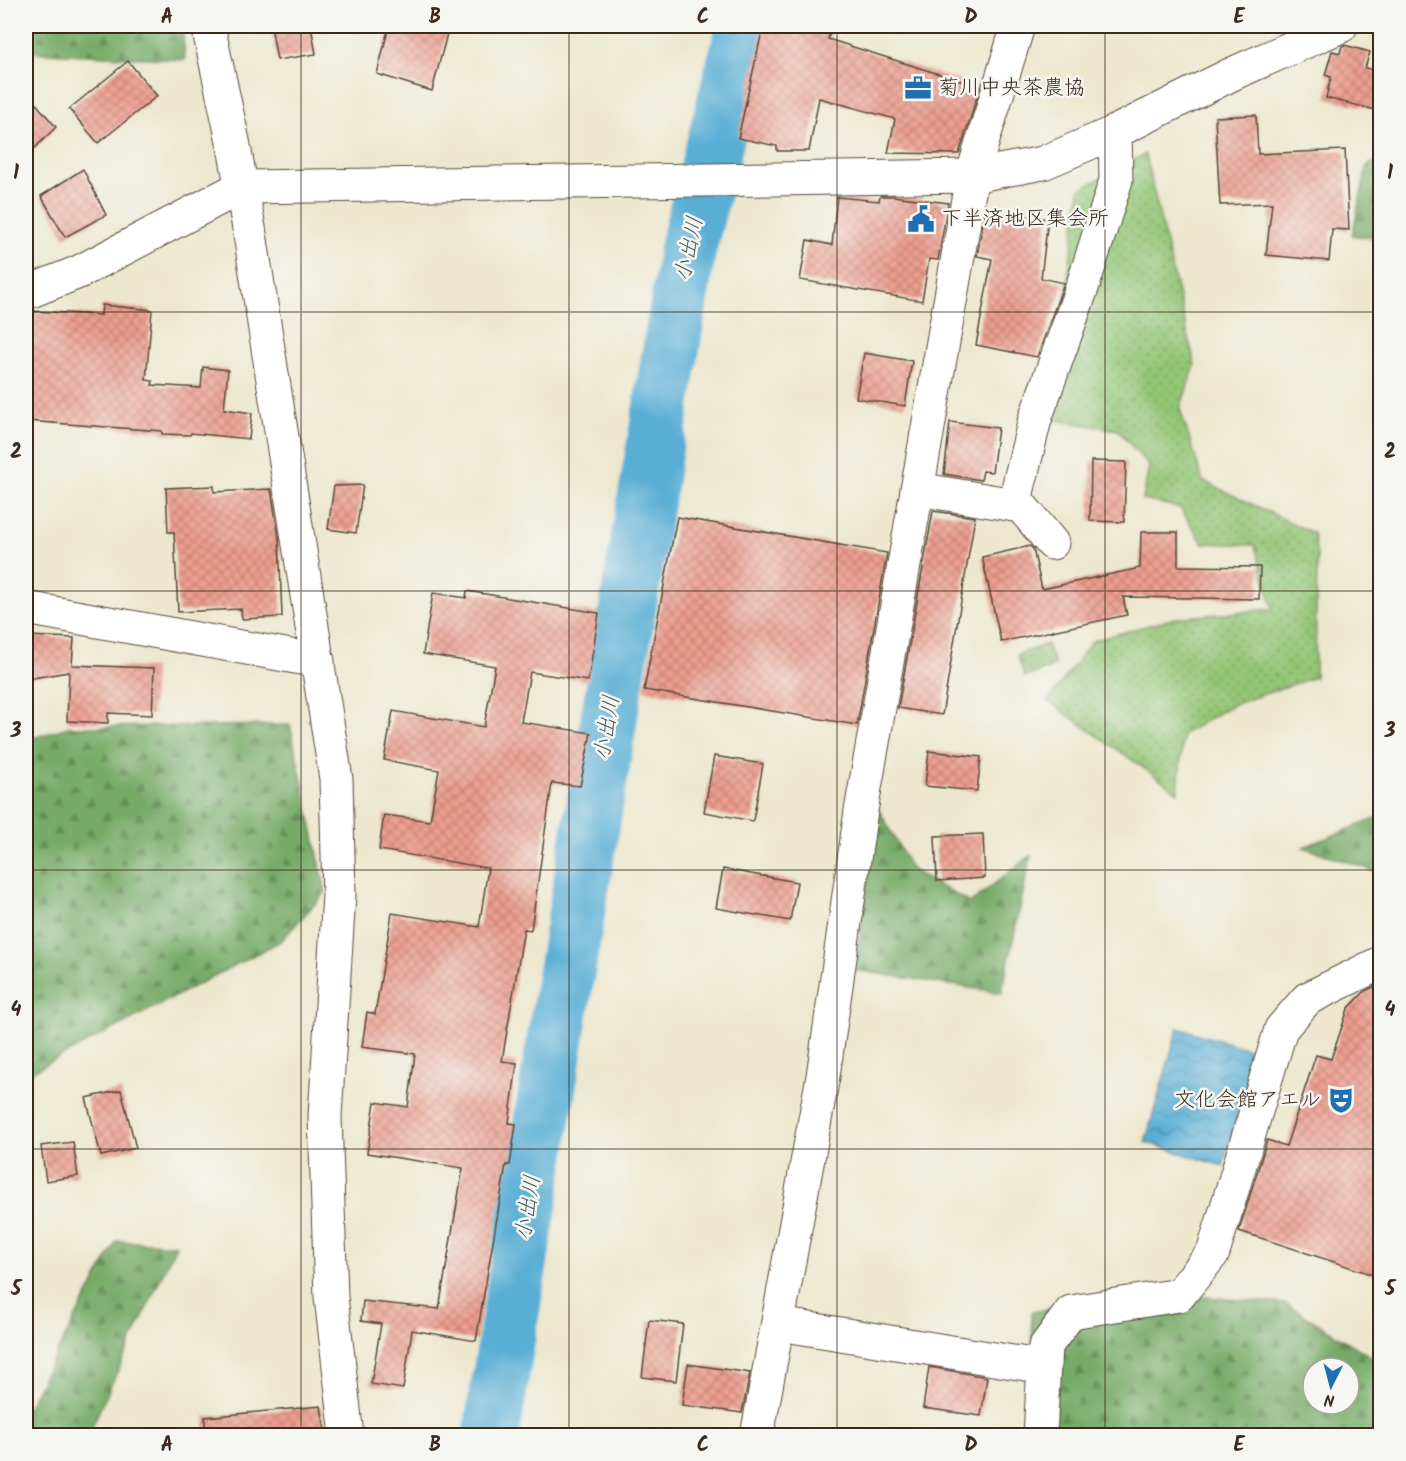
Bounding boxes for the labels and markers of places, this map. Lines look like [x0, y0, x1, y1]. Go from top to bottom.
place label: 菊川中央茶農協 [938, 72, 1085, 105]
office icon: 菊川中央茶農協 [903, 73, 933, 103]
place label: 下半済地区集会所 [941, 203, 1109, 236]
public building icon: 下半済地区集会所 [906, 204, 936, 234]
place label: 文化会館アエル [1174, 1084, 1321, 1117]
theatre icon: 文化会館アエル [1326, 1085, 1356, 1115]

